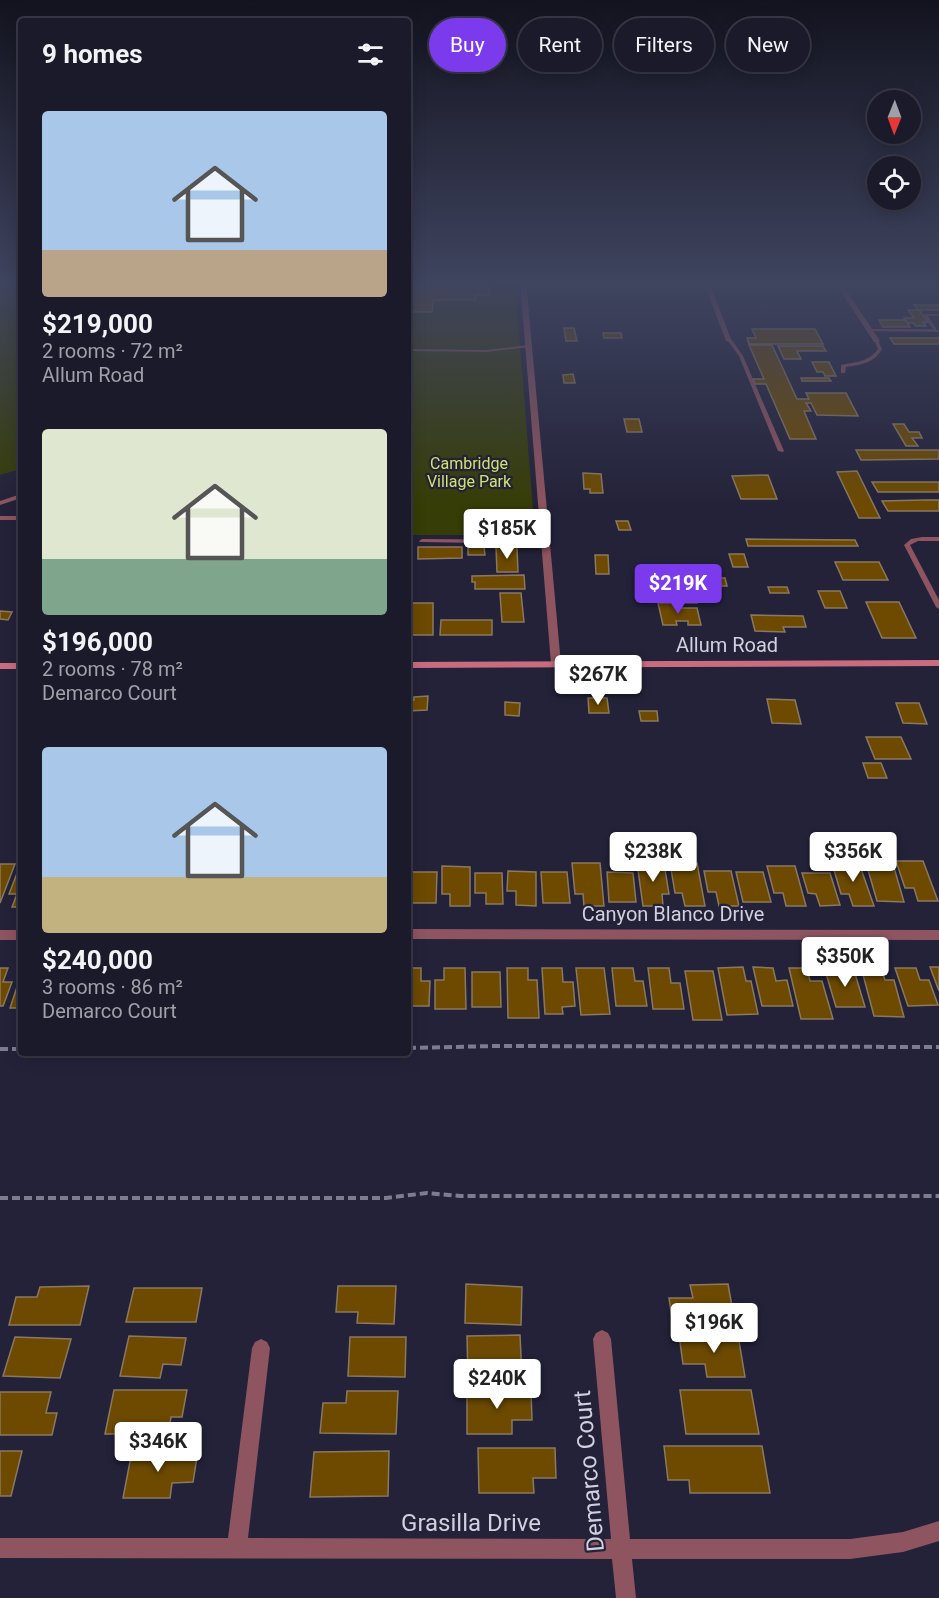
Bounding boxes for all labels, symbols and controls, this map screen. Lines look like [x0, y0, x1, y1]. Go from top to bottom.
chip: Buy [429, 18, 506, 72]
chip: Rent [518, 18, 602, 72]
chip: Filters [614, 18, 714, 72]
chip: New [726, 18, 810, 72]
icon: filters [354, 38, 387, 71]
text: 9 homes [42, 39, 143, 69]
north arrow [867, 90, 921, 144]
map controls [867, 90, 921, 210]
icon: home [161, 150, 269, 258]
button: locate [867, 156, 921, 210]
text: $219,000 [42, 309, 153, 339]
text: 2 rooms · 72 m² [42, 339, 183, 363]
text: Allum Road [42, 363, 144, 387]
park label: Cambridge Village Park [427, 454, 512, 491]
icon: home [161, 468, 269, 576]
pin: $185K [465, 509, 549, 560]
text: $185K [478, 516, 536, 540]
pin: $219K [636, 564, 720, 615]
text: $219K [649, 571, 707, 595]
text: $196,000 [42, 627, 153, 657]
street label: Allum Road [676, 633, 778, 657]
pin: $267K [556, 655, 640, 706]
text: 2 rooms · 78 m² [42, 657, 183, 681]
text: $267K [569, 662, 627, 686]
text: Demarco Court [42, 681, 177, 705]
icon: home [161, 786, 269, 894]
pin: $238K [611, 832, 695, 883]
pin: $356K [811, 832, 895, 883]
text: $238K [624, 839, 682, 863]
text: $356K [824, 839, 882, 863]
street label: Canyon Blanco Drive [582, 902, 764, 926]
pin: $350K [803, 937, 887, 988]
text: $350K [816, 944, 874, 968]
text: $240,000 [42, 945, 153, 975]
text: 3 rooms · 86 m² [42, 975, 183, 999]
text: Demarco Court [42, 999, 177, 1023]
pin: $196K [672, 1303, 756, 1354]
text: $196K [685, 1310, 743, 1334]
pin: $240K [455, 1359, 539, 1410]
text: $240K [468, 1366, 526, 1390]
street label: Demarco Court [568, 1389, 610, 1553]
pin: $346K [116, 1422, 200, 1473]
text: $346K [129, 1429, 187, 1453]
street label: Grasilla Drive [401, 1509, 541, 1537]

